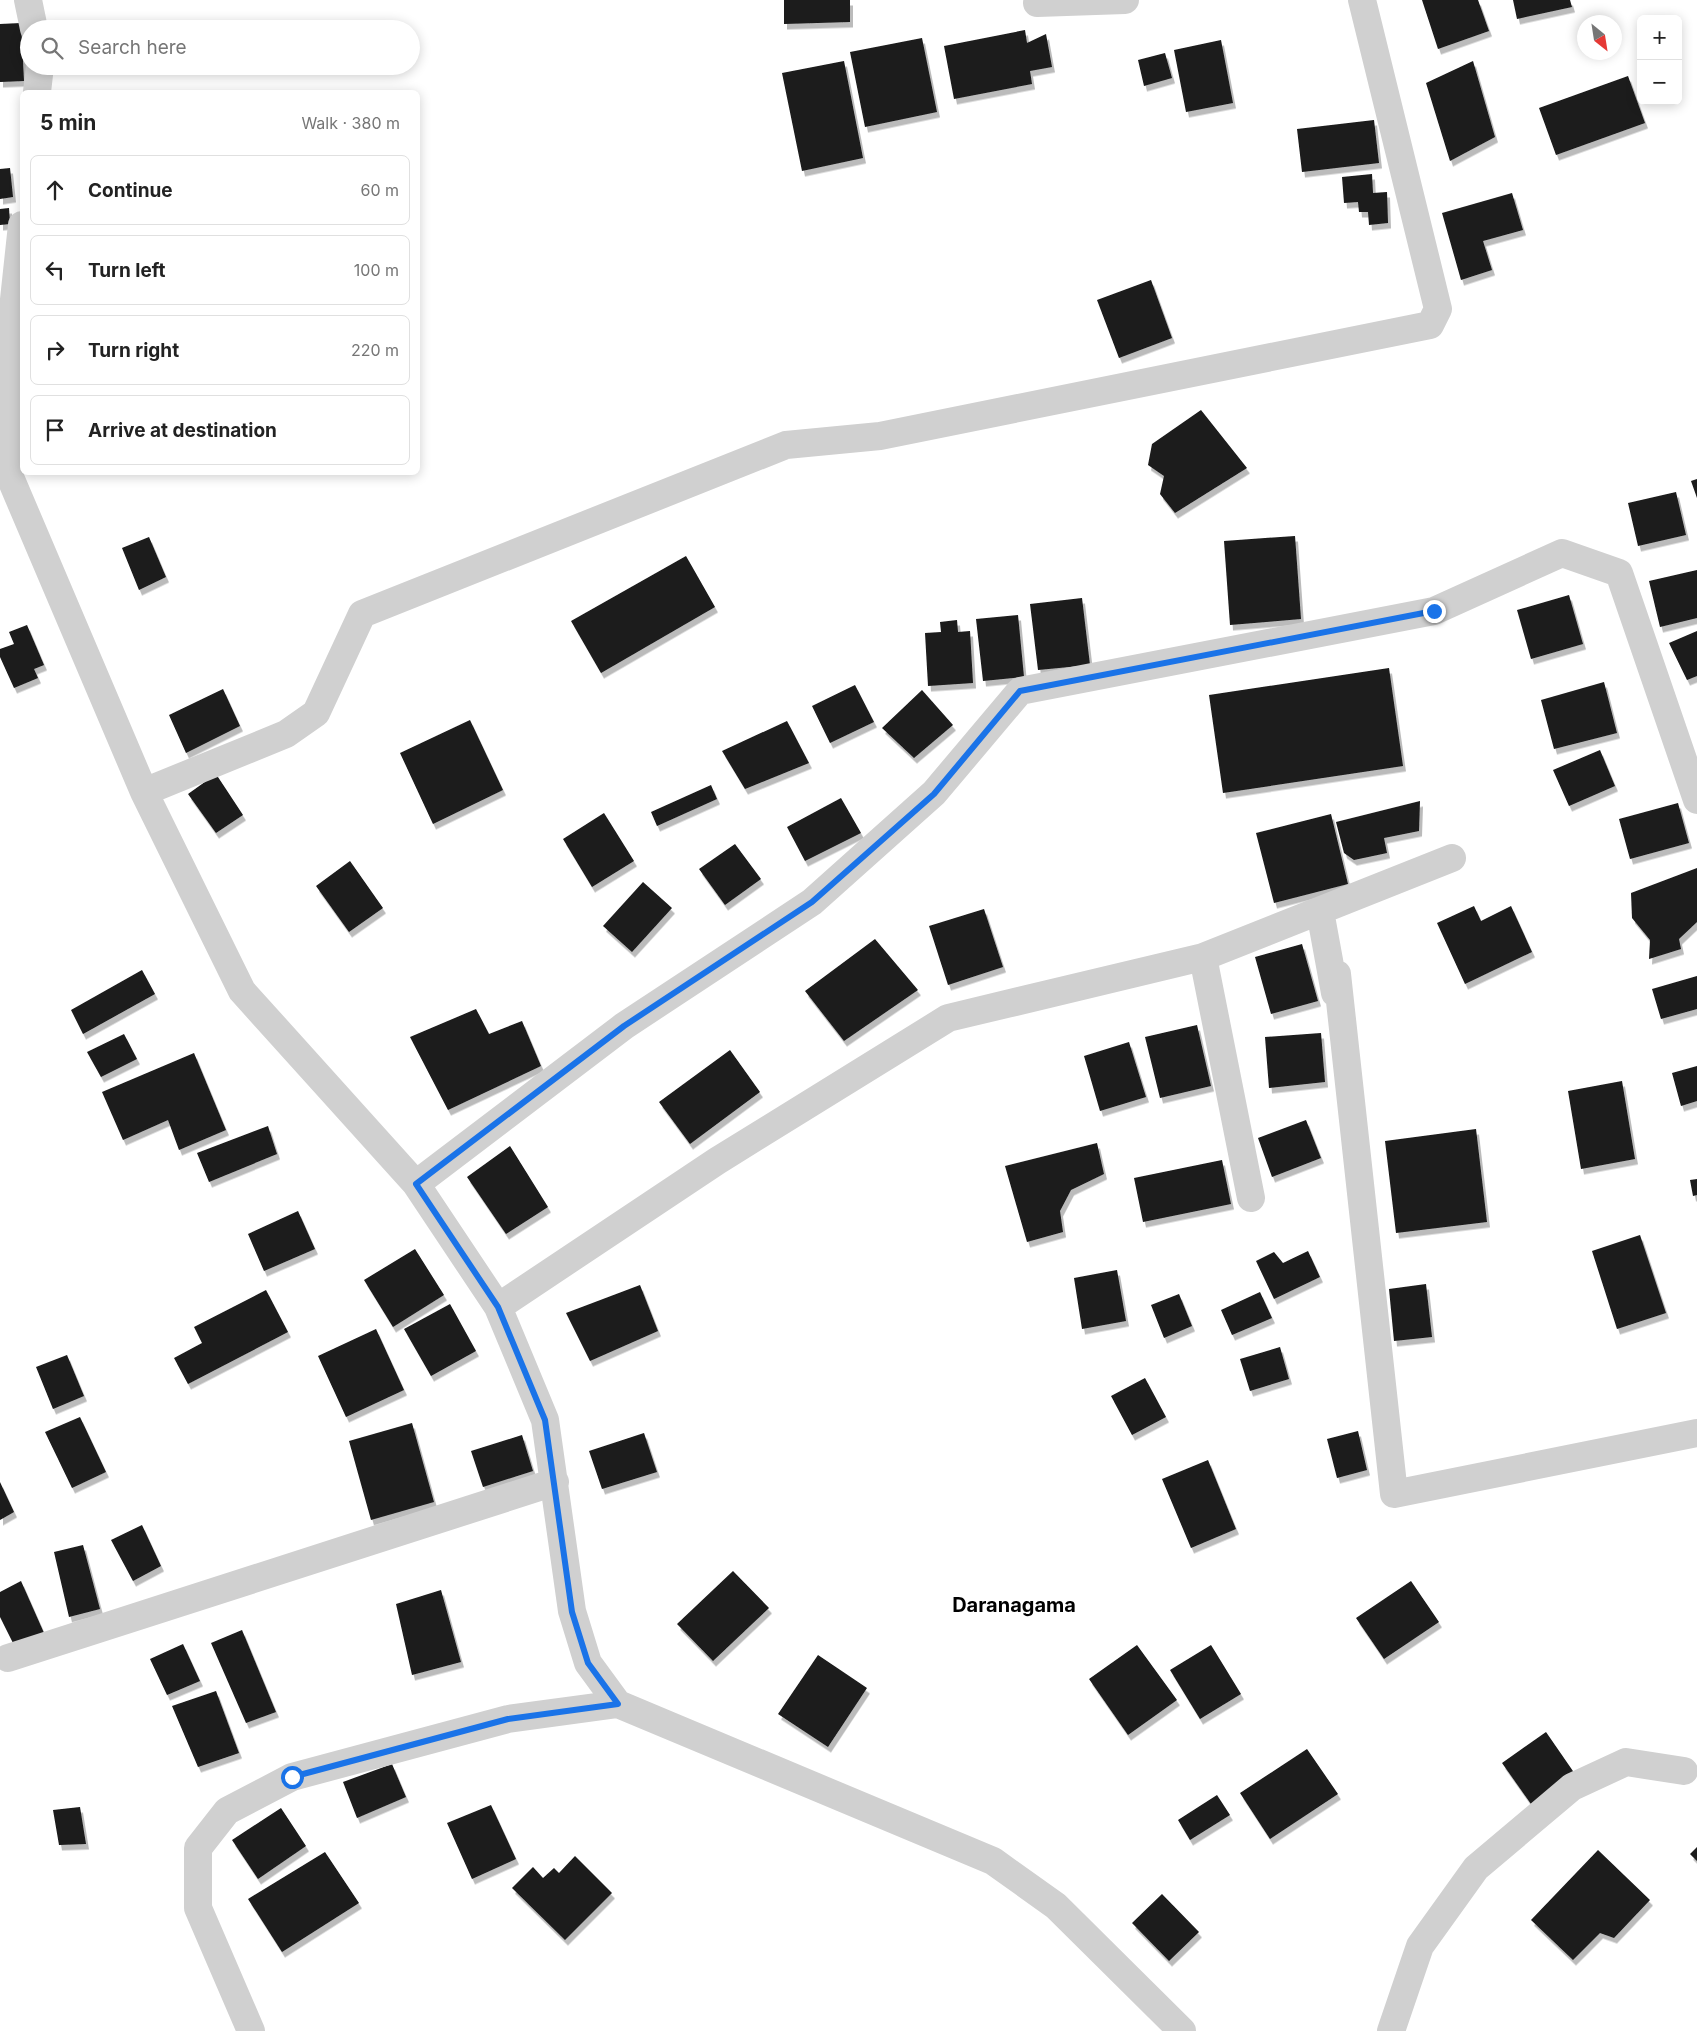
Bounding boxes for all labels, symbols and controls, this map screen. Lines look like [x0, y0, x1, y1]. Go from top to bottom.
north arrow [1577, 15, 1622, 60]
map controls [1637, 15, 1682, 105]
button: + [1637, 15, 1682, 60]
search box [20, 20, 420, 75]
icon: search [38, 34, 66, 62]
text: Search here [78, 36, 187, 59]
button: − [1637, 60, 1682, 105]
text: 5 min [40, 110, 96, 135]
text: Walk · 380 m [301, 113, 400, 133]
icon: ahead [41, 176, 69, 204]
text: Continue [88, 179, 173, 202]
text: 60 m [360, 180, 399, 200]
icon: left [41, 256, 69, 284]
text: Turn left [88, 259, 166, 282]
text: 100 m [354, 260, 399, 280]
icon: right [41, 336, 69, 364]
text: Turn right [88, 339, 179, 362]
text: 220 m [351, 340, 399, 360]
icon: arrive [41, 416, 69, 444]
text: Arrive at destination [88, 419, 277, 442]
route end [1423, 600, 1446, 623]
district label: Daranagama [952, 1593, 1076, 1617]
route start [281, 1766, 304, 1789]

